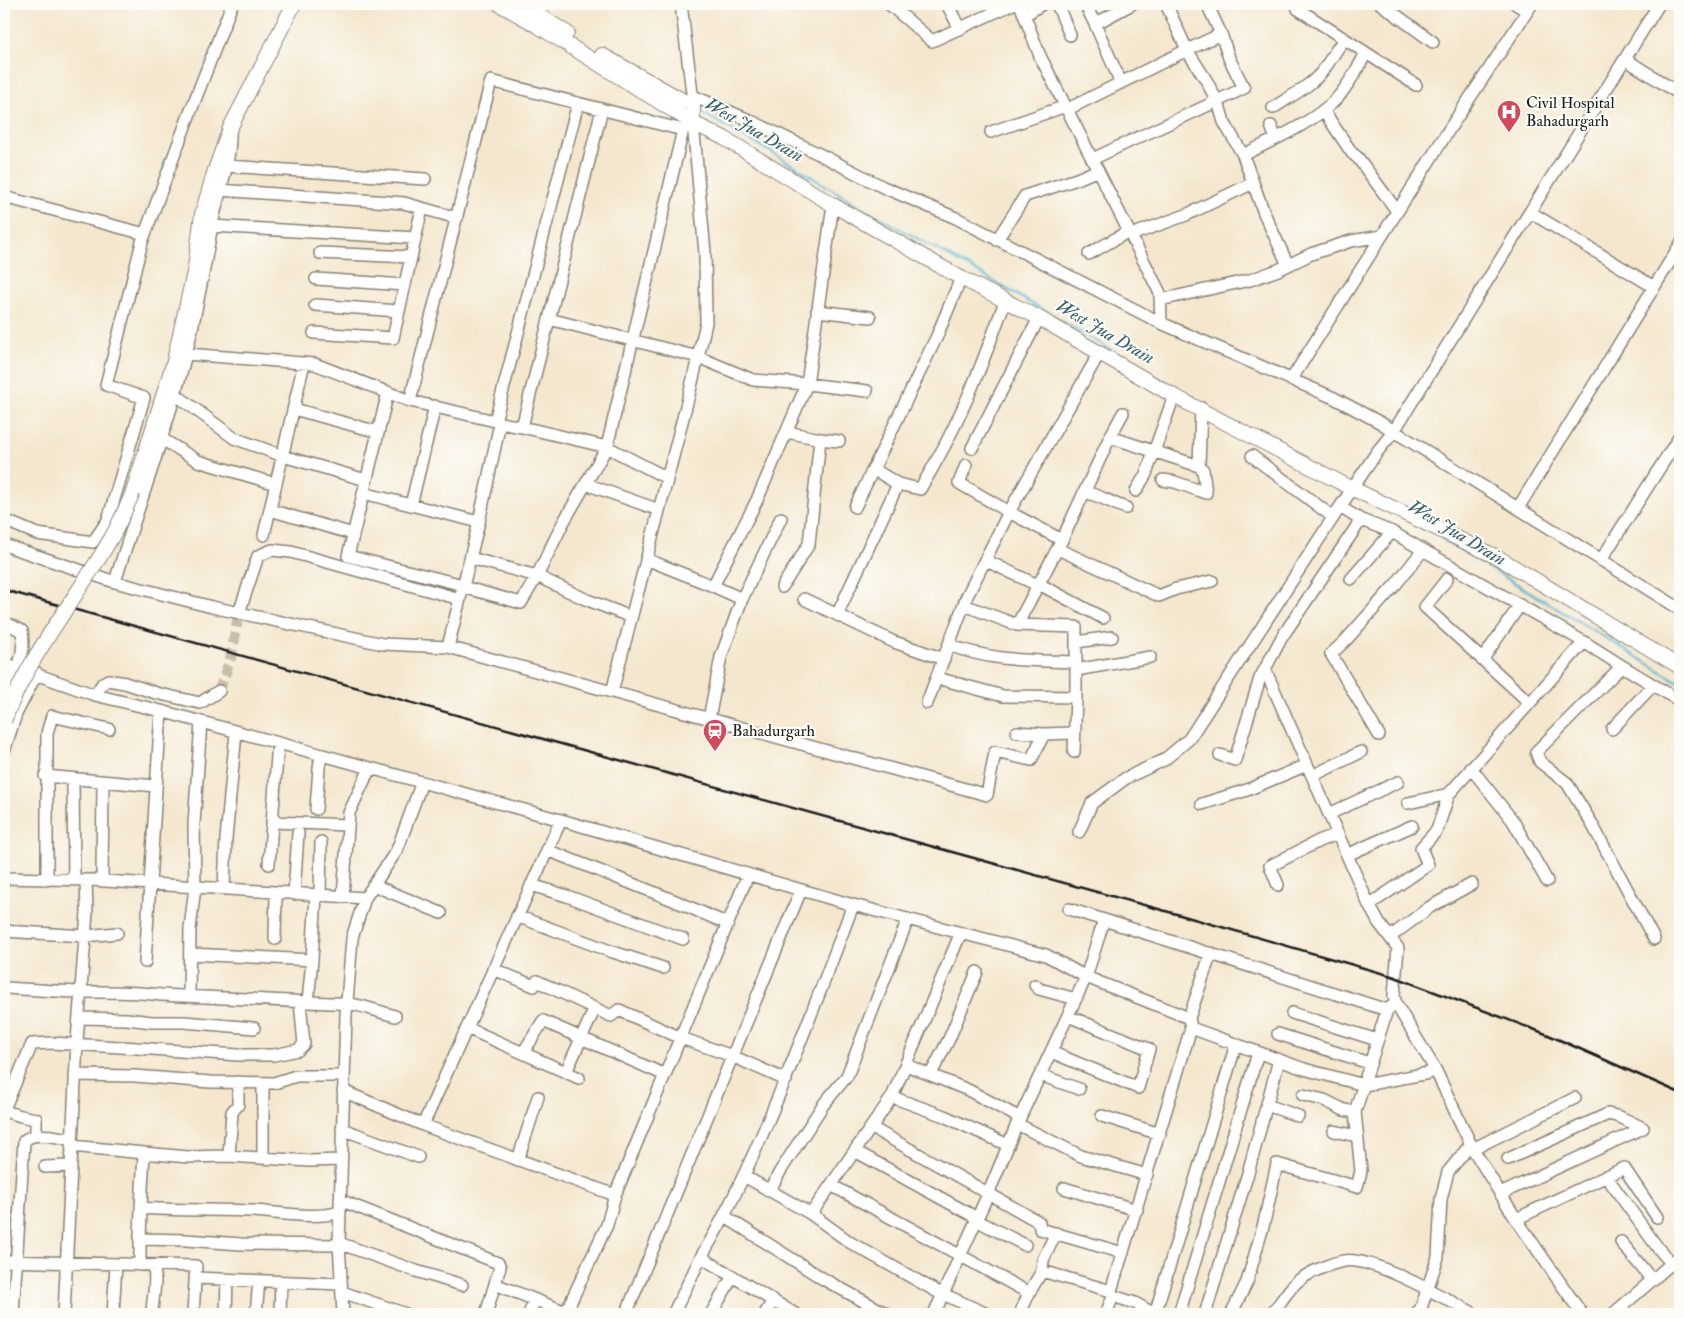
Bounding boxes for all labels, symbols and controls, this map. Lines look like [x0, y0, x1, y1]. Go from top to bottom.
water label: West Jua Drain [701, 93, 807, 167]
place label: Civil Hospital Bahadurgarh [1526, 93, 1615, 131]
hospital icon: Civil Hospital Bahadurgarh [1496, 99, 1522, 133]
water label: West Jua Drain [1052, 295, 1158, 369]
water label: West Jua Drain [1404, 495, 1510, 571]
station icon: Bahadurgarh [702, 718, 728, 752]
place label: Bahadurgarh [732, 721, 815, 741]

